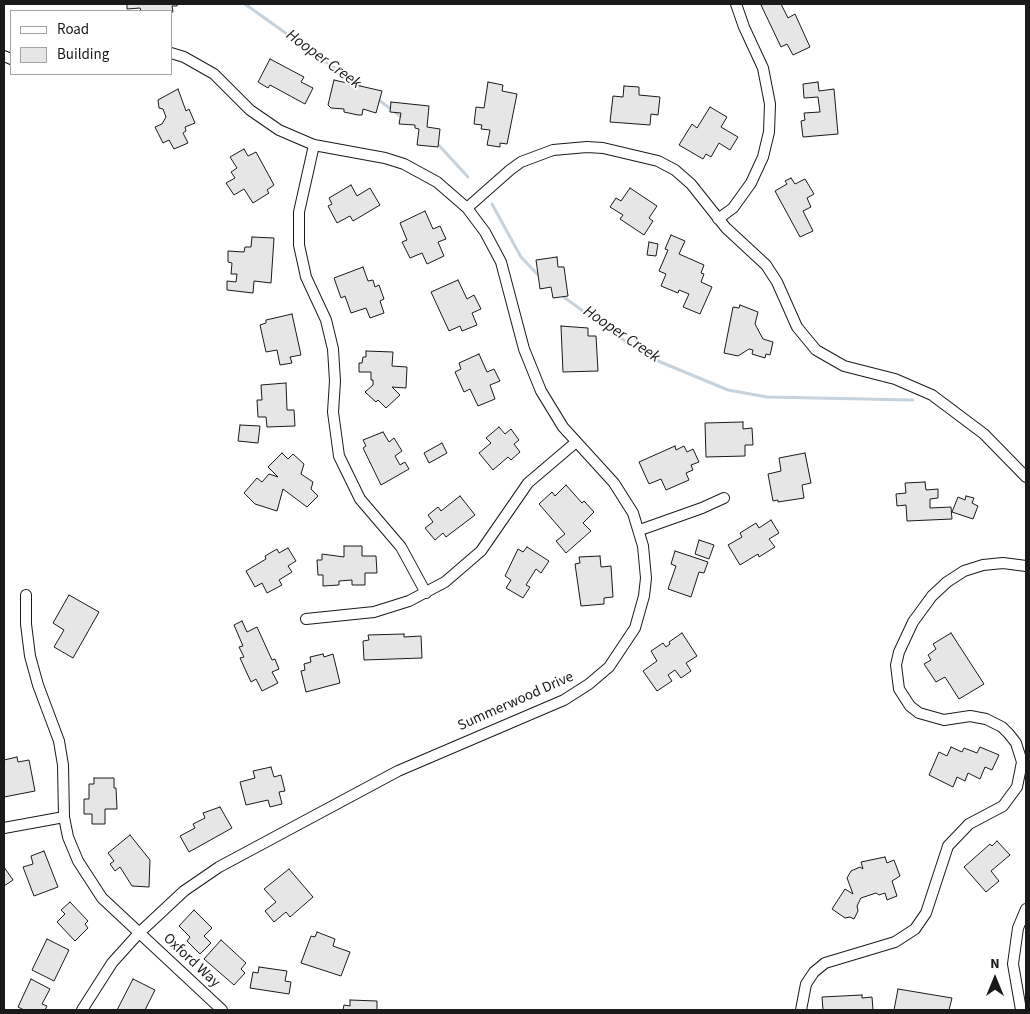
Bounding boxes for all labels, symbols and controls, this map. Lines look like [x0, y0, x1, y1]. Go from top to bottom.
legend [10, 10, 172, 75]
text: Road [57, 19, 89, 40]
water label: Hooper Creek [282, 26, 364, 94]
text: Building [57, 44, 109, 65]
water label: Hooper Creek [579, 302, 663, 368]
street label: Summerwood Drive [455, 668, 577, 736]
street label: Oxford Way [159, 930, 223, 992]
north arrow [970, 954, 1020, 1004]
text: N [990, 954, 1000, 974]

